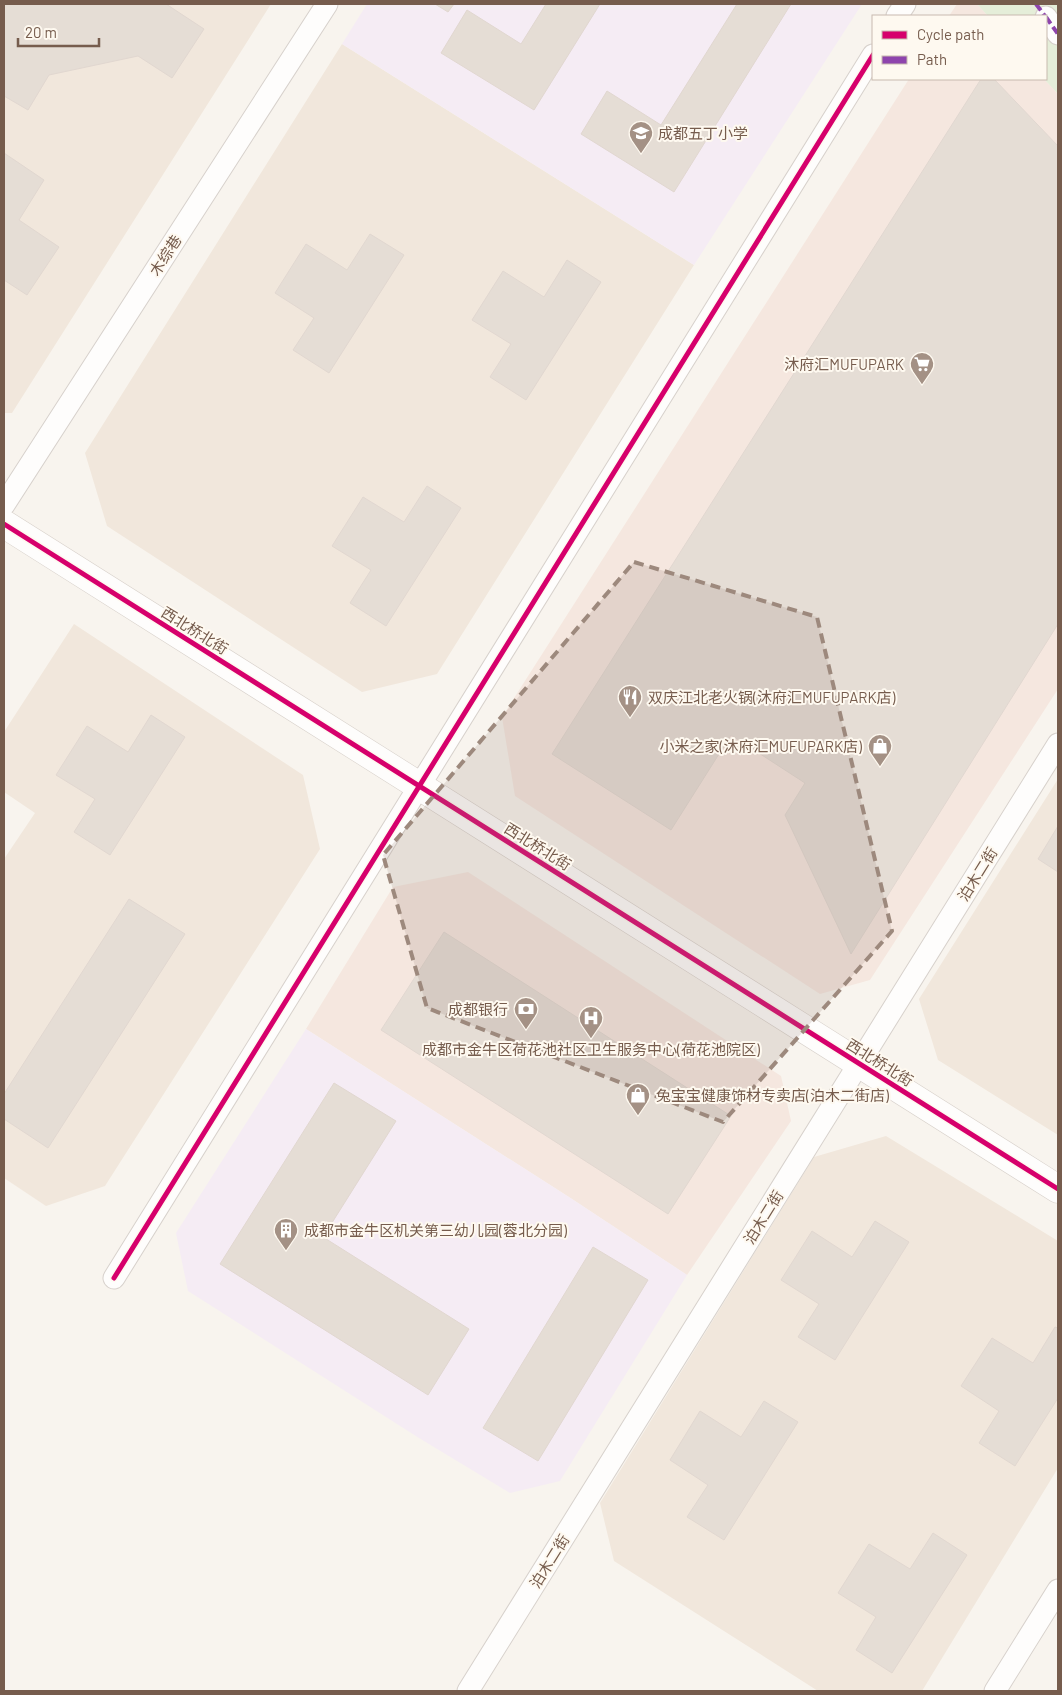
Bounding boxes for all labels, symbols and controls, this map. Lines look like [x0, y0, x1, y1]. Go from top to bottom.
scale bar [18, 15, 99, 47]
legend [872, 15, 1047, 80]
text: 20 m [25, 23, 57, 41]
text: Cycle path [917, 25, 984, 43]
text: Path [917, 50, 947, 68]
school or university icon: 成都五丁小学 [628, 120, 654, 154]
place label: 成都五丁小学 [658, 124, 748, 142]
street label: 木综巷 [145, 231, 185, 279]
supermarket icon: 沐府汇MUFUPARK [909, 351, 935, 385]
place label: 沐府汇MUFUPARK [784, 355, 904, 373]
street label: 西北桥北街 [158, 602, 232, 658]
restaurant icon: 双庆江北老火锅(沐府汇MUFUPARK店) [617, 684, 643, 718]
place label: 双庆江北老火锅(沐府汇MUFUPARK店) [648, 688, 896, 706]
shop icon: 小米之家(沐府汇MUFUPARK店) [867, 733, 893, 767]
place label: 小米之家(沐府汇MUFUPARK店) [659, 737, 862, 755]
street label: 西北桥北街 [501, 818, 575, 874]
street label: 泊木二街 [953, 844, 1001, 904]
bank icon: 成都银行 [513, 996, 539, 1030]
place label: 成都银行 [448, 1000, 508, 1018]
hospital icon: 成都市金牛区荷花池社区卫生服务中心(荷花池院区) [578, 1005, 604, 1039]
street label: 西北桥北街 [843, 1034, 917, 1090]
place label: 成都市金牛区荷花池社区卫生服务中心(荷花池院区) [422, 1040, 760, 1058]
shop icon: 兔宝宝健康饰材专卖店(泊木二街店) [625, 1082, 651, 1116]
place label: 兔宝宝健康饰材专卖店(泊木二街店) [656, 1086, 889, 1104]
street label: 泊木二街 [739, 1187, 787, 1247]
building icon: 成都市金牛区机关第三幼儿园(蓉北分园) [273, 1217, 299, 1251]
place label: 成都市金牛区机关第三幼儿园(蓉北分园) [304, 1221, 567, 1239]
street label: 泊木二街 [525, 1531, 573, 1591]

